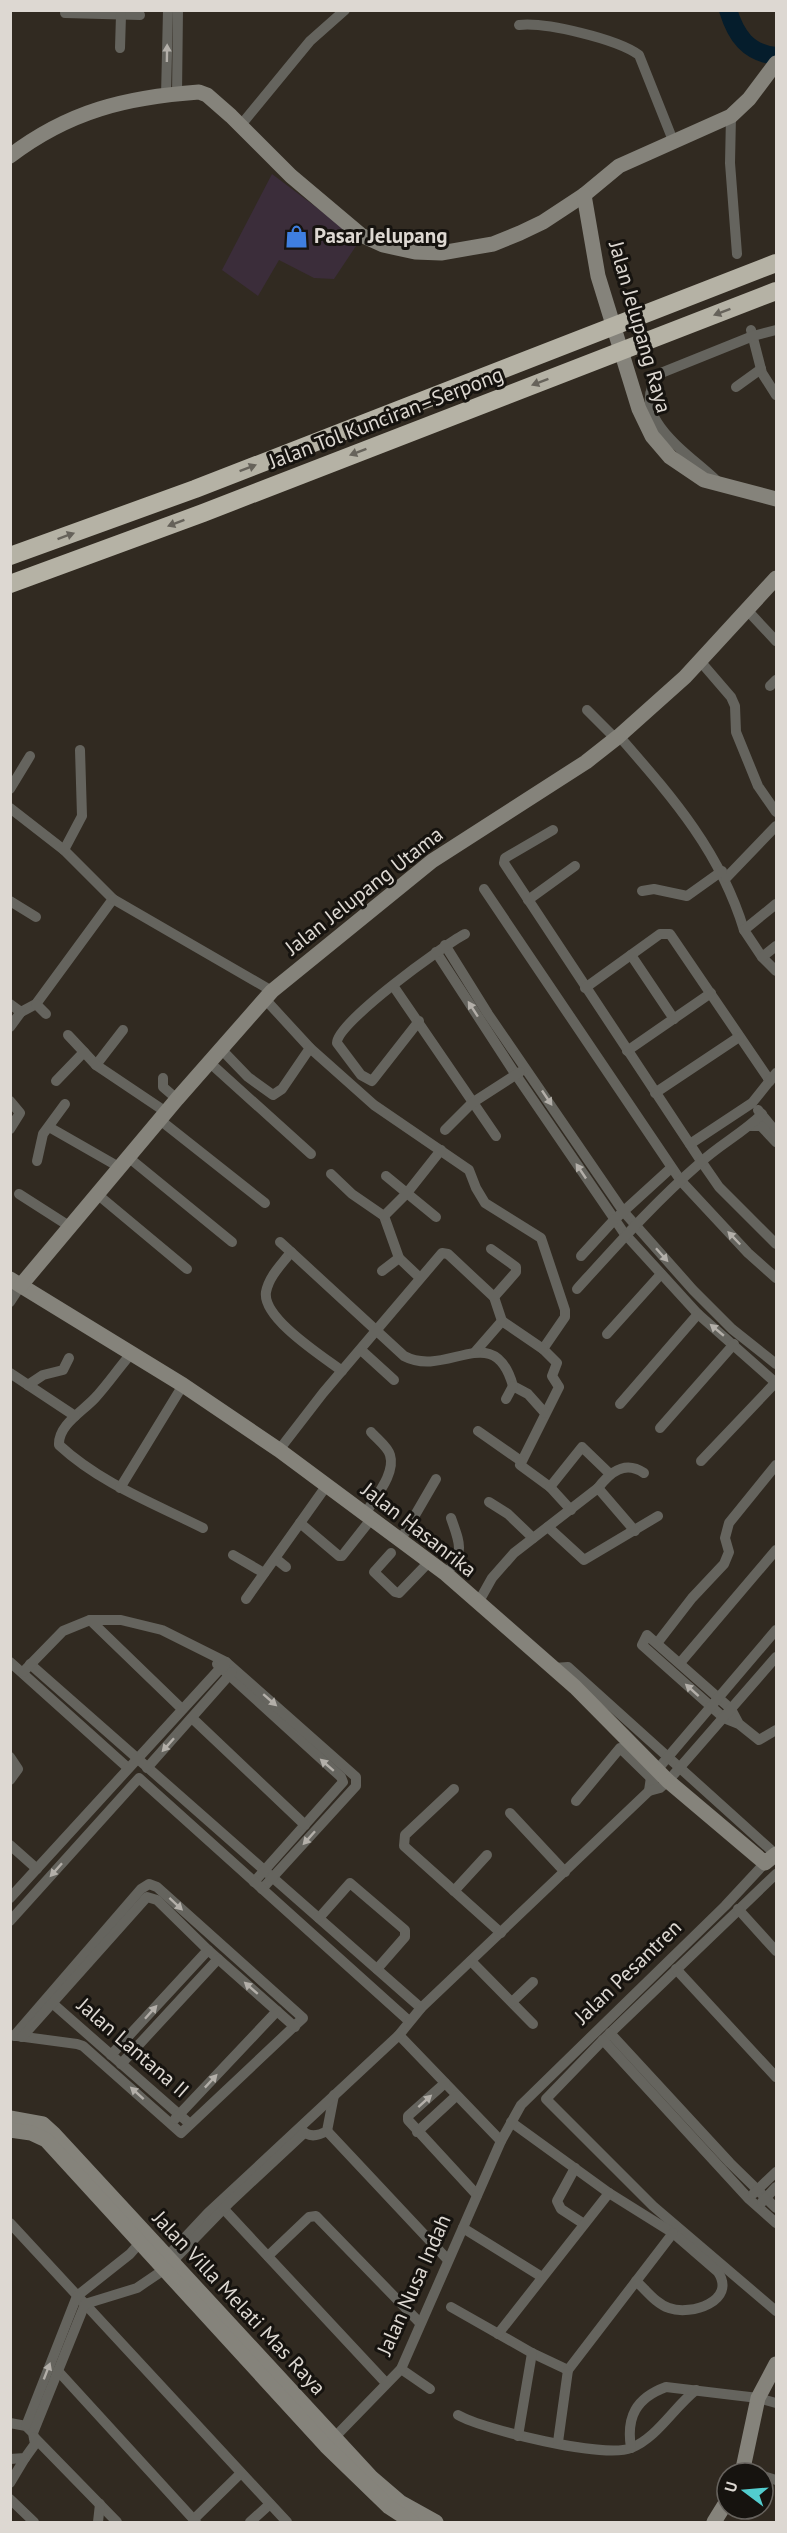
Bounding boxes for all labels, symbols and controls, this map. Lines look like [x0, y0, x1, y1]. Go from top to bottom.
one-way arrow [162, 44, 172, 63]
place label: Pasar Jelupang [314, 222, 447, 249]
shop icon: Pasar Jelupang [283, 223, 309, 249]
street label: Jalan Jelupang Raya [603, 237, 678, 416]
one-way arrow [713, 307, 731, 317]
street label: Jalan Tol Kunciran–Serpong [264, 360, 507, 475]
one-way arrow [531, 378, 549, 387]
one-way arrow [349, 448, 367, 458]
one-way arrow [239, 463, 257, 472]
one-way arrow [167, 518, 185, 528]
one-way arrow [57, 531, 75, 541]
street label: Jalan Jelupang Utama [278, 820, 448, 961]
one-way arrow [467, 1001, 478, 1017]
one-way arrow [541, 1090, 553, 1106]
one-way arrow [575, 1164, 587, 1180]
one-way arrow [727, 1232, 741, 1246]
one-way arrow [655, 1247, 668, 1262]
one-way arrow [710, 1324, 725, 1337]
street label: Jalan Hasanrika [356, 1476, 482, 1583]
one-way arrow [685, 1683, 700, 1697]
one-way arrow [262, 1693, 277, 1706]
one-way arrow [161, 1737, 175, 1752]
one-way arrow [319, 1758, 335, 1771]
one-way arrow [302, 1830, 316, 1845]
one-way arrow [50, 1862, 63, 1877]
one-way arrow [168, 1897, 183, 1911]
street label: Jalan Pesantren [568, 1914, 687, 2030]
one-way arrow [244, 1982, 259, 1995]
street label: Jalan Lantana II [71, 1991, 195, 2104]
one-way arrow [144, 2005, 157, 2020]
one-way arrow [204, 2074, 217, 2089]
one-way arrow [130, 2086, 145, 2100]
one-way arrow [418, 2094, 433, 2108]
street label: Jalan Villa Melati Mas Raya [146, 2204, 332, 2400]
street label: Jalan Nusa Indah [370, 2210, 457, 2360]
one-way arrow [43, 2362, 53, 2380]
north arrow [715, 2461, 775, 2521]
text: U [720, 2479, 742, 2494]

